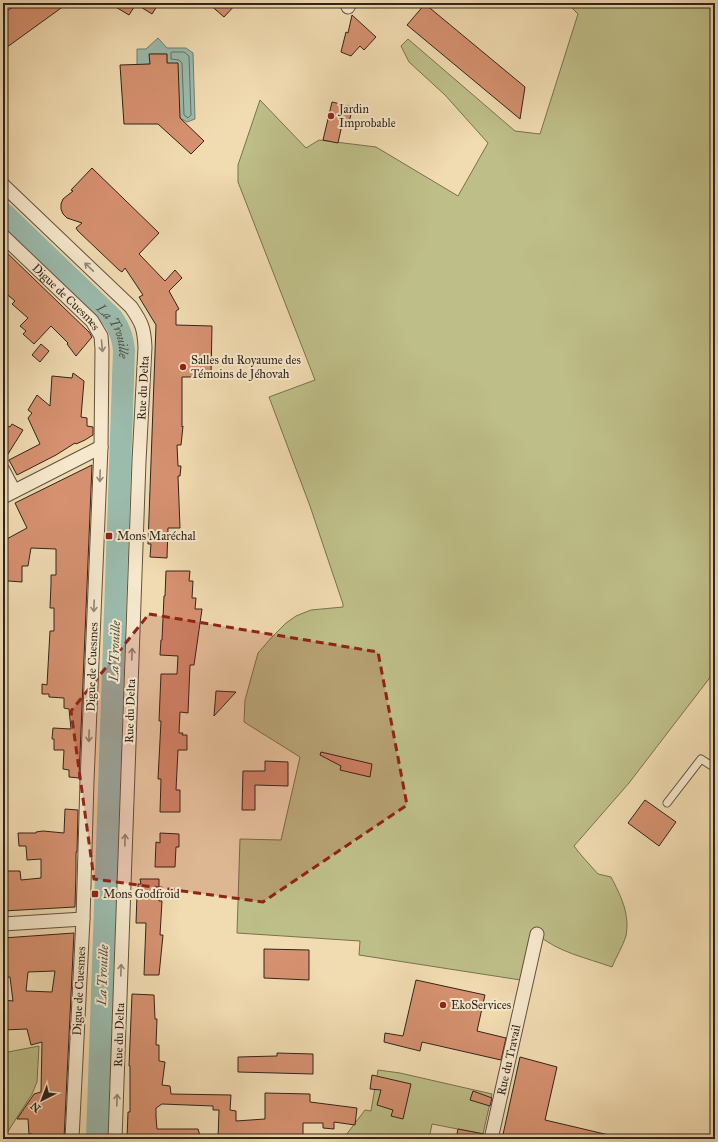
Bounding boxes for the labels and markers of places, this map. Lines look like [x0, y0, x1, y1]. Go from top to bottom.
place label: Jardin Improbable [337, 102, 396, 130]
marker: Jardin Improbable [326, 111, 336, 121]
place label: Salles du Royaume des Témoins de Jéhovah [191, 353, 301, 382]
marker: Salles du Royaume des Témoins de Jéhovah [178, 362, 188, 372]
place label: Mons Maréchal [117, 529, 196, 543]
marker: Mons Maréchal [104, 531, 114, 541]
place label: Mons Godfroid [103, 887, 180, 901]
marker: Mons Godfroid [90, 889, 100, 899]
place label: EkoServices [451, 998, 511, 1012]
marker: EkoServices [438, 1000, 448, 1010]

